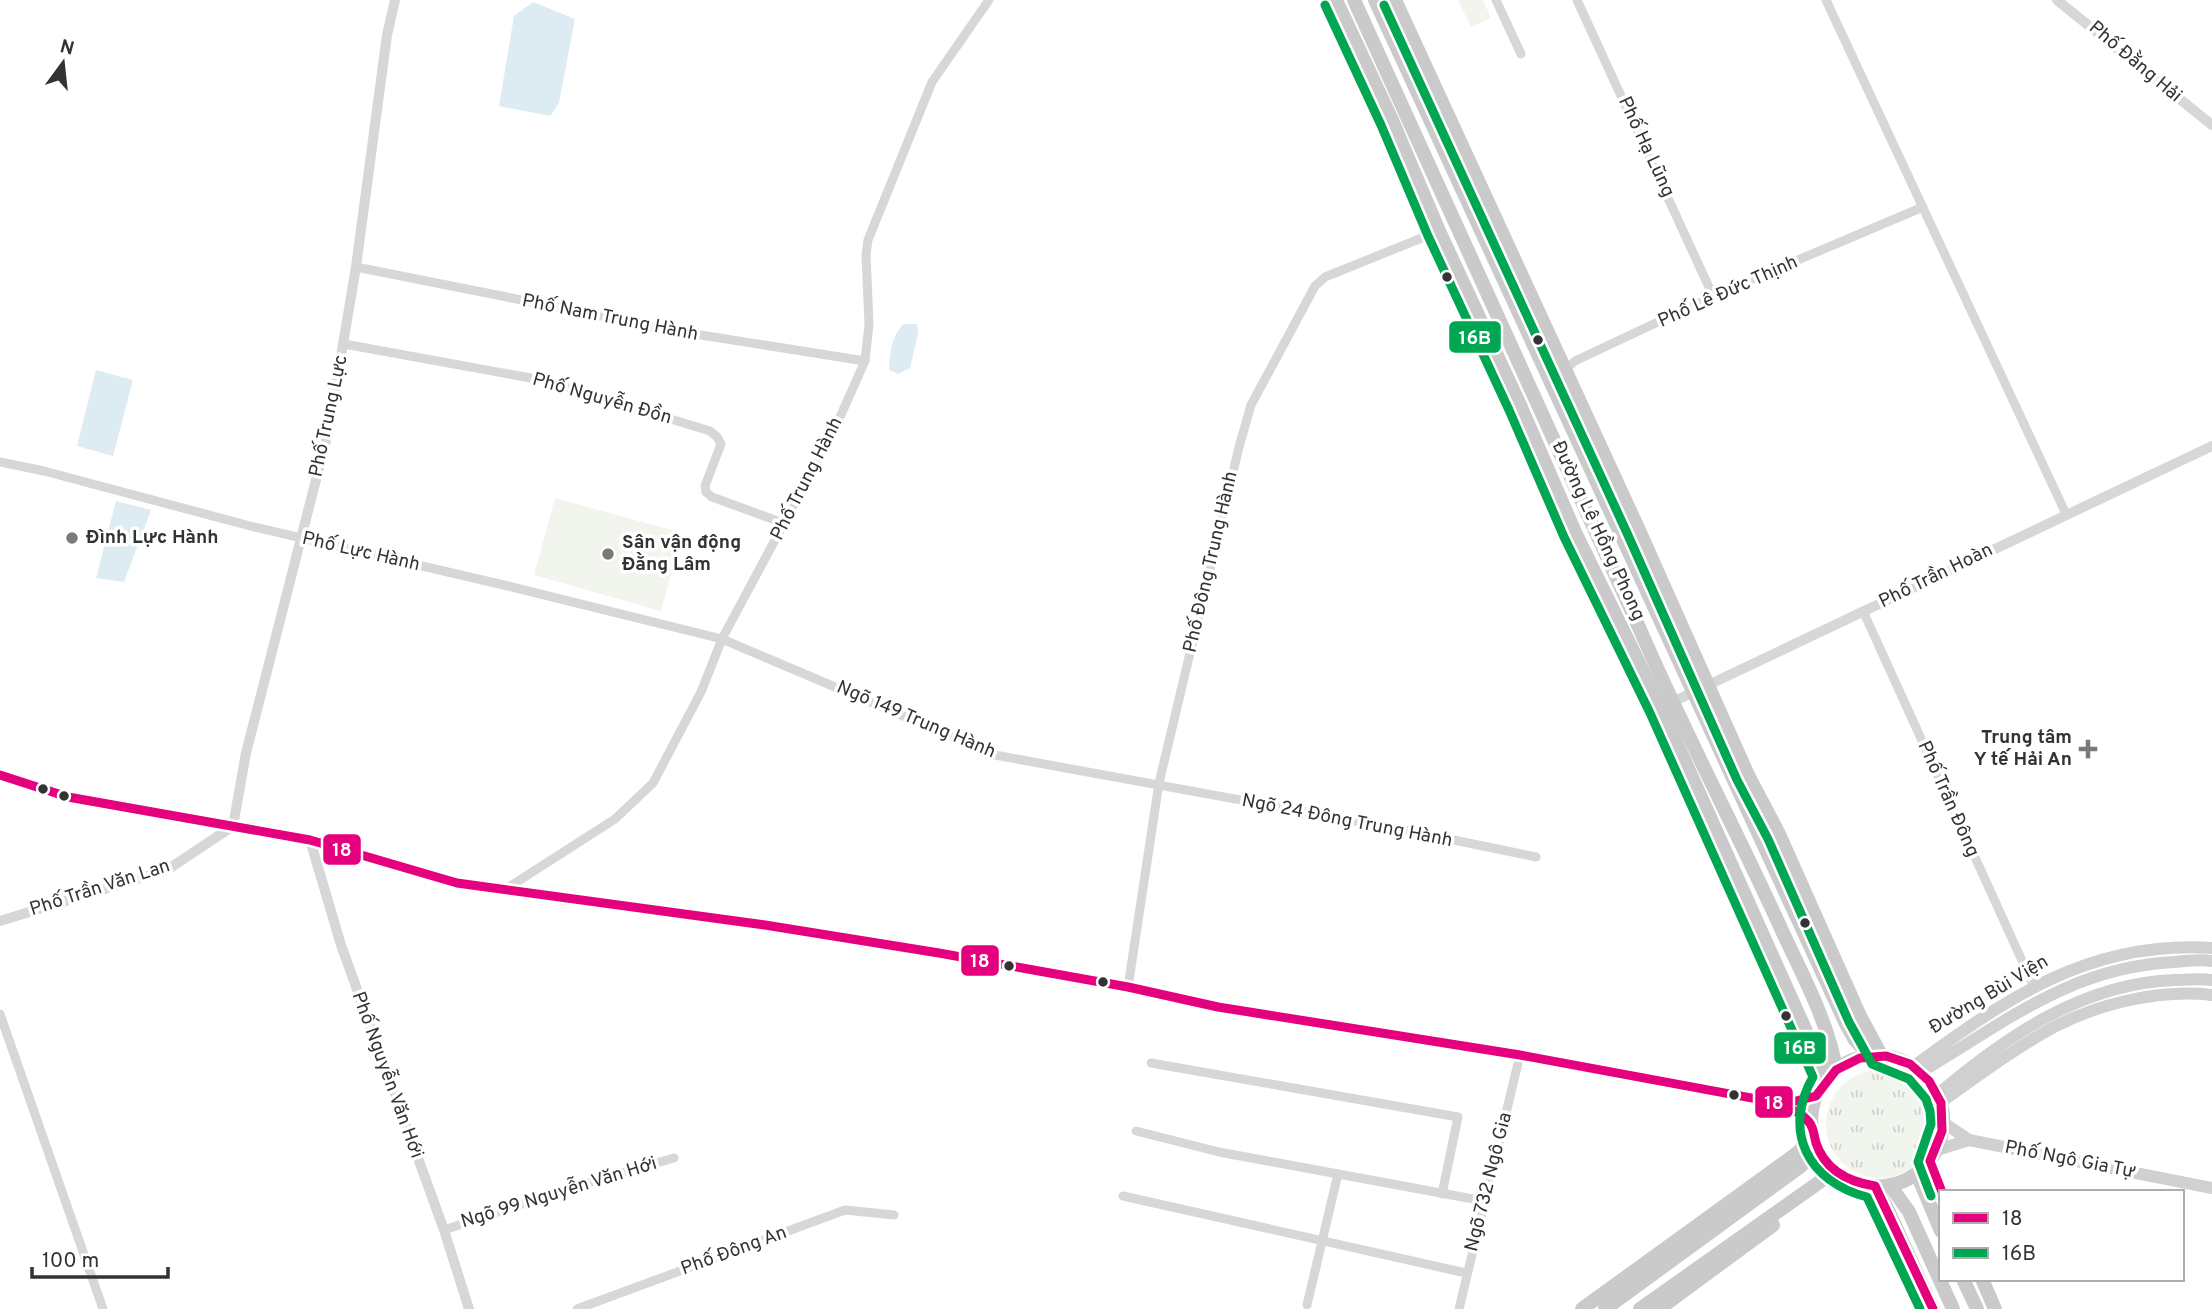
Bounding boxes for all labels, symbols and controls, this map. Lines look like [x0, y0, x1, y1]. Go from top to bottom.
street label: Phố Đằng Hải [2083, 15, 2187, 108]
north arrow [28, 28, 98, 98]
text: N [57, 35, 77, 62]
street label: Phố Hạ Lũng [1612, 93, 1680, 201]
street label: Phố Lê Đức Thịnh [1654, 250, 1802, 334]
unlabelled marker [1440, 270, 1454, 284]
street label: Phố Nam Trung Hành [520, 289, 700, 347]
line badge: 16B [1448, 320, 1502, 354]
text: 16B [1459, 327, 1491, 351]
unlabelled marker [1531, 333, 1545, 347]
street label: Phố Trung Lực [304, 353, 354, 479]
street label: Phố Nguyễn Đồn [530, 367, 675, 430]
street label: Phố Trung Hành [766, 413, 848, 545]
street label: Đường Lê Hồng Phong [1546, 437, 1650, 625]
street label: Phố Đông Trung Hành [1178, 469, 1244, 655]
place label: Đình Lực Hành [86, 526, 218, 550]
street label: Phố Lực Hành [300, 527, 422, 577]
marker: Đình Lực Hành [64, 530, 80, 546]
place label: Sân vận động Đằng Lâm [622, 531, 741, 577]
street label: Phố Trần Hoàn [1875, 538, 1997, 614]
marker: Sân vận động Đằng Lâm [600, 546, 616, 562]
street label: Ngõ 149 Trung Hành [833, 676, 999, 764]
place label: Trung tâm Y tế Hải An [1974, 726, 2072, 772]
street label: Phố Trần Đông [1912, 737, 1984, 861]
marker: Trung tâm Y tế Hải An [2078, 739, 2098, 759]
unlabelled marker [36, 782, 50, 796]
unlabelled marker [57, 789, 71, 803]
street label: Ngõ 24 Đông Trung Hành [1240, 789, 1454, 853]
line badge: 18 [322, 833, 362, 866]
text: 18 [332, 839, 352, 863]
street label: Phố Trần Văn Lan [27, 854, 173, 922]
unlabelled marker [1798, 916, 1812, 930]
line badge: 18 [960, 944, 1000, 977]
text: 18 [970, 950, 990, 974]
street label: Đường Bùi Viện [1925, 950, 2053, 1040]
unlabelled marker [1002, 959, 1016, 973]
unlabelled marker [1096, 975, 1110, 989]
street label: Phố Nguyễn Văn Hới [346, 988, 429, 1162]
unlabelled marker [1779, 1009, 1793, 1023]
line badge: 16B [1773, 1031, 1827, 1065]
text: 16B [1784, 1037, 1816, 1061]
line badge: 18 [1754, 1085, 1794, 1119]
unlabelled marker [1727, 1088, 1741, 1102]
text: 18 [1764, 1092, 1784, 1116]
street label: Ngõ 732 Ngô Gia [1460, 1110, 1518, 1254]
street label: Phố Ngô Gia Tự [2003, 1136, 2137, 1184]
street label: Ngõ 99 Nguyễn Văn Hới [458, 1151, 660, 1234]
legend [1939, 1190, 2184, 1281]
text: 18 [2002, 1206, 2023, 1233]
street label: Phố Đông An [678, 1221, 790, 1281]
scale bar [32, 1236, 168, 1280]
text: 16B [2002, 1241, 2036, 1268]
text: 100 m [42, 1248, 99, 1275]

